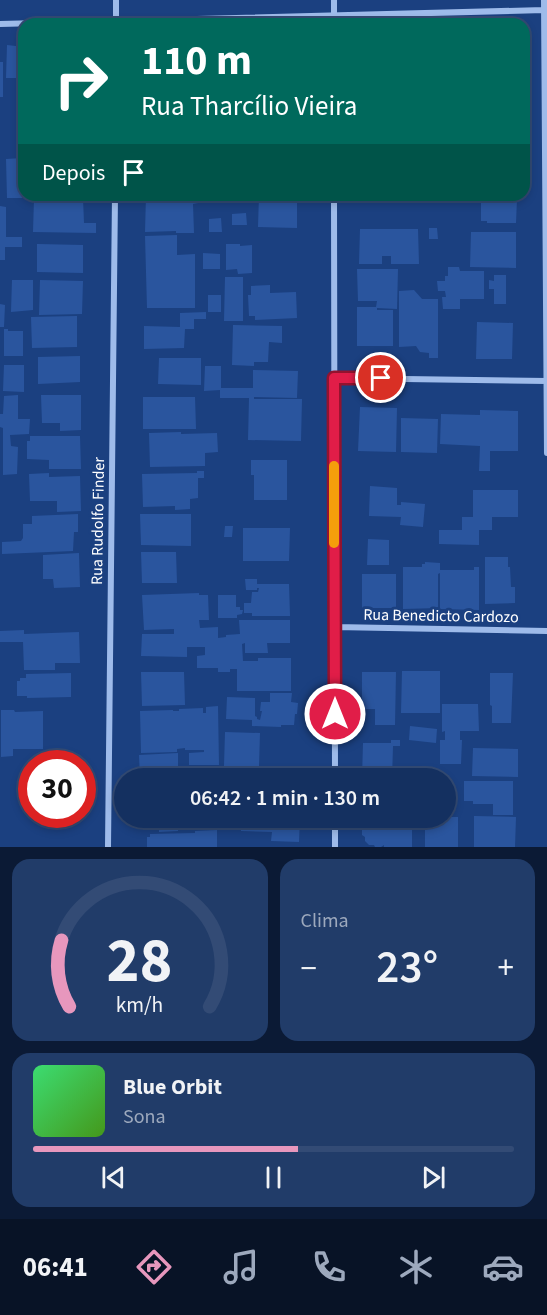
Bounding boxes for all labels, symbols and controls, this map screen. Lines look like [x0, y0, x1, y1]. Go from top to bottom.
text: 110 m [141, 31, 252, 91]
icon: right [42, 42, 120, 120]
text: Rua Tharcílio Vieira [141, 87, 357, 126]
icon: arrive [117, 156, 150, 189]
text: Depois [42, 157, 105, 189]
pin [355, 352, 406, 403]
icon: arrive [364, 361, 397, 394]
street label: Rua Rudolfo Finder [86, 456, 110, 585]
street label: Rua Benedicto Cardozo [363, 604, 519, 628]
position arrow [303, 682, 367, 746]
speed limit sign: 30 [18, 750, 96, 828]
text: 06:42 · 1 min · 130 m [190, 782, 380, 814]
text: Clima [301, 907, 349, 935]
text: 28 [107, 917, 173, 1006]
text: 23° [376, 936, 438, 1000]
text: − [301, 945, 317, 992]
text: + [498, 945, 514, 992]
text: km/h [116, 990, 164, 1021]
text: Blue Orbit [123, 1071, 222, 1103]
text: Sona [123, 1103, 166, 1131]
icon: previous [97, 1161, 130, 1194]
icon: pause [257, 1161, 290, 1194]
icon: next [417, 1161, 450, 1194]
icon: directions [133, 1246, 175, 1288]
icon: music [220, 1246, 262, 1288]
icon: phone [308, 1246, 350, 1288]
icon: climate [395, 1246, 437, 1288]
icon: car [482, 1246, 524, 1288]
text: 06:41 [23, 1248, 88, 1287]

